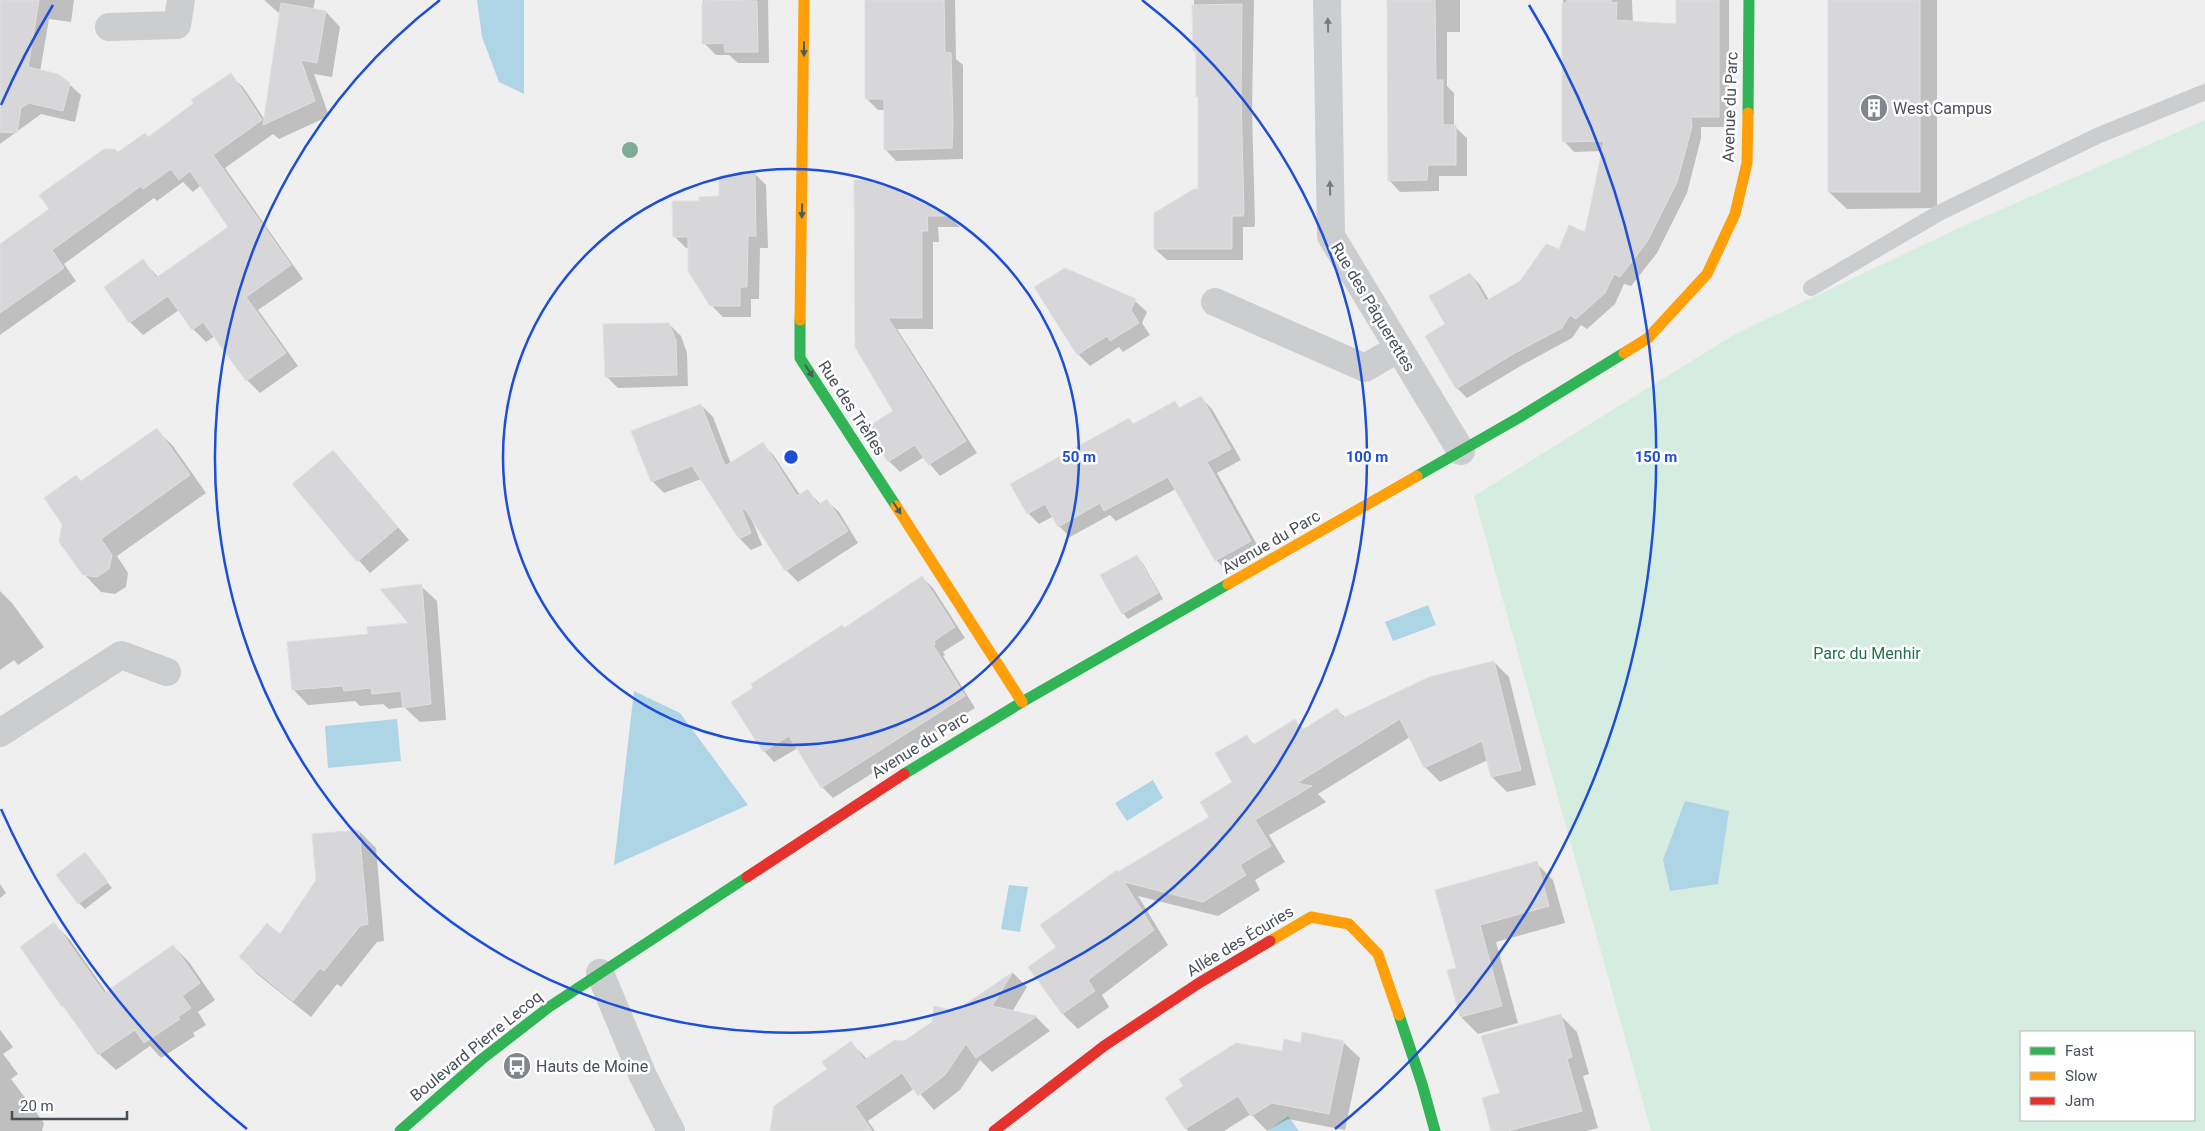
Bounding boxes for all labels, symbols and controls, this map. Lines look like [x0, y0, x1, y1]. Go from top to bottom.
one-way arrow [1323, 17, 1331, 33]
one-way arrow [800, 41, 808, 57]
street label: Avenue du Parc [1719, 51, 1741, 163]
building icon: West Campus [1859, 93, 1889, 123]
place label: West Campus [1893, 99, 1992, 118]
one-way arrow [1326, 179, 1334, 195]
one-way arrow [798, 203, 806, 219]
street label: Rue des Pâquerettes [1327, 239, 1419, 375]
street label: Rue des Trèfles [814, 357, 890, 459]
one-way arrow [804, 365, 814, 378]
centre of rings [782, 448, 800, 466]
text: 50 m [1062, 448, 1096, 466]
text: 100 m [1346, 448, 1388, 466]
text: 150 m [1635, 448, 1677, 466]
one-way arrow [892, 501, 902, 514]
street label: Avenue du Parc [1218, 506, 1324, 578]
park label: Parc du Menhir [1813, 644, 1921, 663]
street label: Avenue du Parc [868, 708, 972, 782]
street label: Allée des Écuries [1183, 902, 1297, 980]
street label: Boulevard Pierre Lecoq [406, 987, 546, 1105]
legend [2020, 1031, 2195, 1121]
text: Fast [2065, 1042, 2094, 1060]
bus stop icon: Hauts de Moine [502, 1051, 532, 1081]
place label: Hauts de Moine [536, 1057, 648, 1076]
text: Slow [2065, 1067, 2097, 1085]
scale bar [12, 1088, 128, 1120]
text: Jam [2065, 1092, 2095, 1110]
text: 20 m [20, 1097, 54, 1115]

